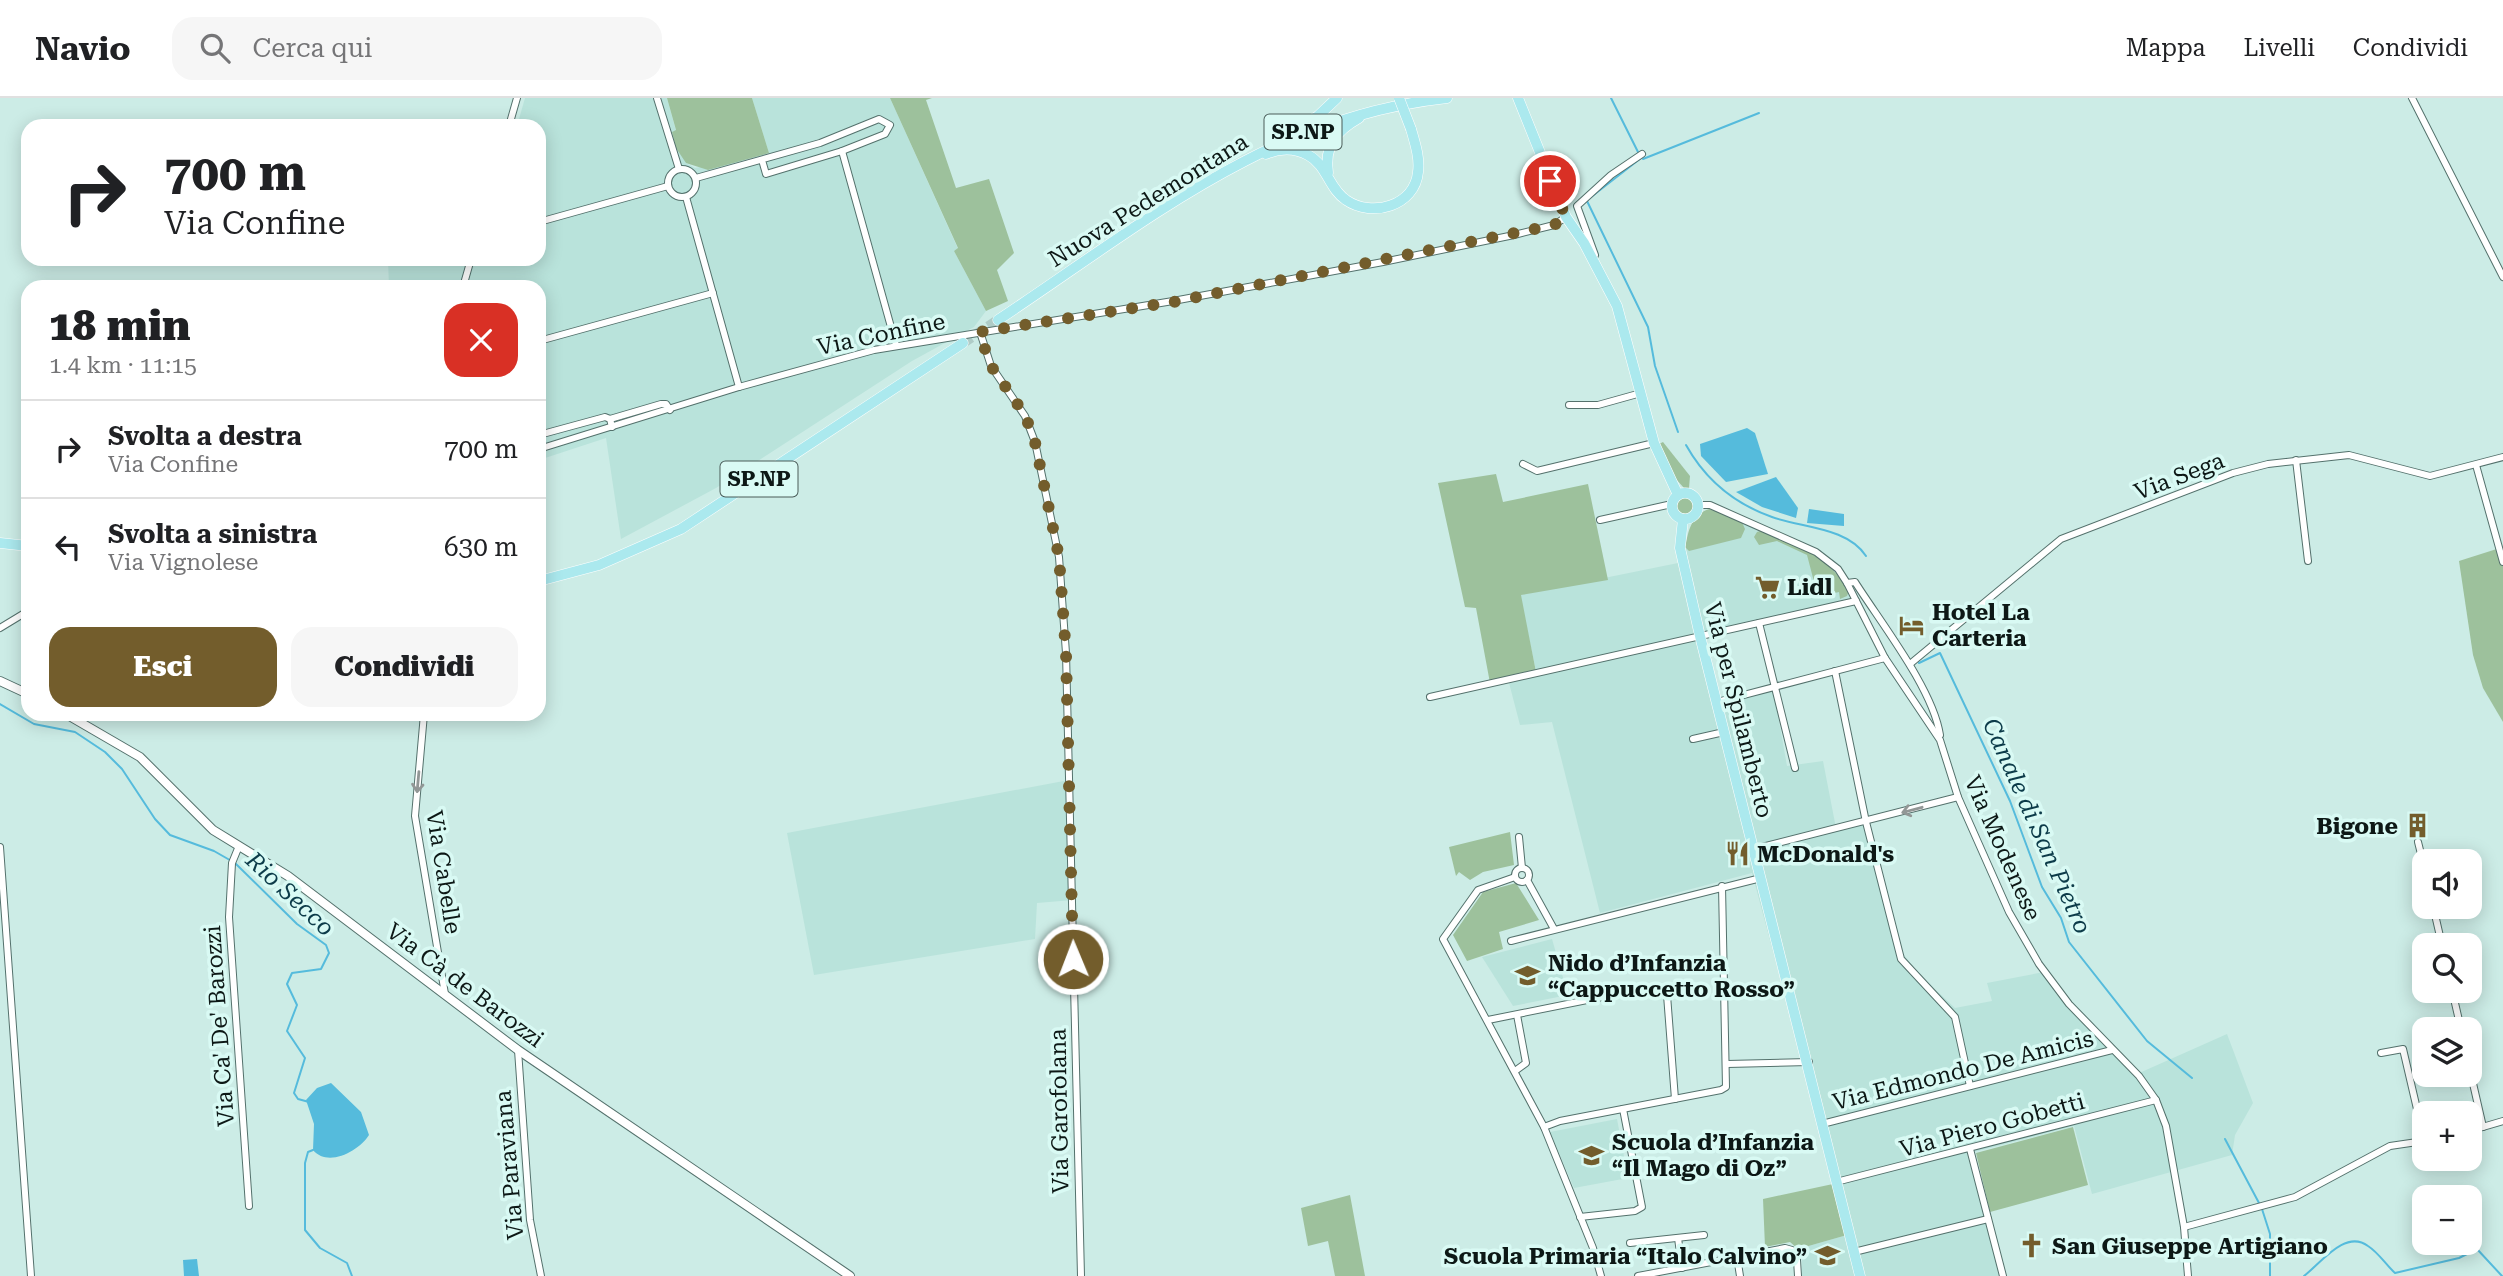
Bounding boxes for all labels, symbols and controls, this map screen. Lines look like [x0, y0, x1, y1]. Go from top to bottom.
search box [172, 17, 662, 80]
text: Navio [35, 29, 130, 68]
icon: search [196, 29, 234, 67]
text: Cerca qui [252, 33, 372, 63]
text: Mappa [2126, 34, 2205, 62]
text: Livelli [2243, 34, 2315, 62]
text: Condividi [2353, 34, 2468, 62]
road number: SP.NP [1264, 114, 1342, 150]
street label: Nuova Pedemontana [1044, 128, 1253, 273]
text: 700 m [164, 145, 306, 202]
icon: right [49, 147, 140, 238]
pin [1520, 151, 1580, 211]
icon: arrive [1531, 162, 1569, 200]
text: Via Confine [164, 204, 345, 242]
text: 18 min [49, 301, 191, 350]
button: close [444, 303, 518, 377]
street label: Via Confine [815, 308, 948, 361]
text: 1.4 km · 11:15 [49, 352, 197, 379]
text: Svolta a destra [108, 421, 302, 451]
icon: right [49, 430, 87, 468]
text: 700 m [444, 434, 518, 464]
street label: Via Sega [2130, 447, 2228, 506]
text: Via Confine [108, 451, 238, 478]
road number: SP.NP [720, 462, 798, 496]
text: Svolta a sinistra [108, 519, 317, 549]
icon: left [49, 528, 87, 566]
text: 630 m [444, 532, 518, 562]
text: Via Vignolese [108, 549, 258, 576]
supermarket icon: Lidl [1753, 573, 1781, 601]
place label: Lidl [1787, 574, 1833, 601]
street label: Via per Spilamberto [1699, 599, 1778, 821]
place label: Hotel La Carteria [1932, 599, 2030, 652]
hotel icon: Hotel La Carteria [1898, 611, 1926, 639]
button: Esci [49, 627, 277, 707]
button: Condividi [291, 627, 518, 707]
water label: Canale di San Pietro [1977, 714, 2097, 938]
one-way arrow [411, 770, 424, 793]
street label: Via Modenese [1959, 772, 2047, 925]
one-way arrow [1901, 804, 1923, 817]
street label: Via Cabelle [420, 808, 467, 936]
building icon: Bigone [2404, 812, 2432, 840]
place label: Bigone [2316, 813, 2398, 840]
restaurant icon: McDonald's [1723, 840, 1751, 868]
place label: McDonald's [1757, 841, 1894, 868]
water label: Rio Secco [239, 845, 340, 942]
map controls [2412, 849, 2482, 1255]
button: sound [2412, 849, 2482, 919]
street label: Via Cà de Barozzi [381, 917, 549, 1053]
position arrow [1036, 922, 1110, 996]
street label: Via Ca' De' Barozzi [199, 924, 240, 1127]
button: search [2412, 933, 2482, 1003]
place label: Nido d’Infanzia “Cappuccetto Rosso” [1548, 950, 1795, 1003]
school or university icon: Nido d’Infanzia “Cappuccetto Rosso” [1514, 962, 1542, 990]
button: layers [2412, 1017, 2482, 1087]
street label: Via Edmondo De Amicis [1830, 1025, 2096, 1116]
street label: Via Garofolana [1045, 1028, 1074, 1194]
street label: Via Piero Gobetti [1897, 1088, 2088, 1163]
street label: Via Paraviana [489, 1089, 529, 1241]
button: + [2412, 1101, 2482, 1171]
place label: Scuola d’Infanzia “Il Mago di Oz” [1612, 1129, 1815, 1182]
school or university icon: Scuola d’Infanzia “Il Mago di Oz” [1578, 1141, 1606, 1169]
button: − [2412, 1185, 2482, 1255]
church icon: San Giuseppe Artigiano [2018, 1232, 2046, 1260]
place label: San Giuseppe Artigiano [2052, 1233, 2328, 1260]
school or university icon: Scuola Primaria “Italo Calvino” [1813, 1242, 1841, 1270]
place label: Scuola Primaria “Italo Calvino” [1444, 1243, 1807, 1270]

